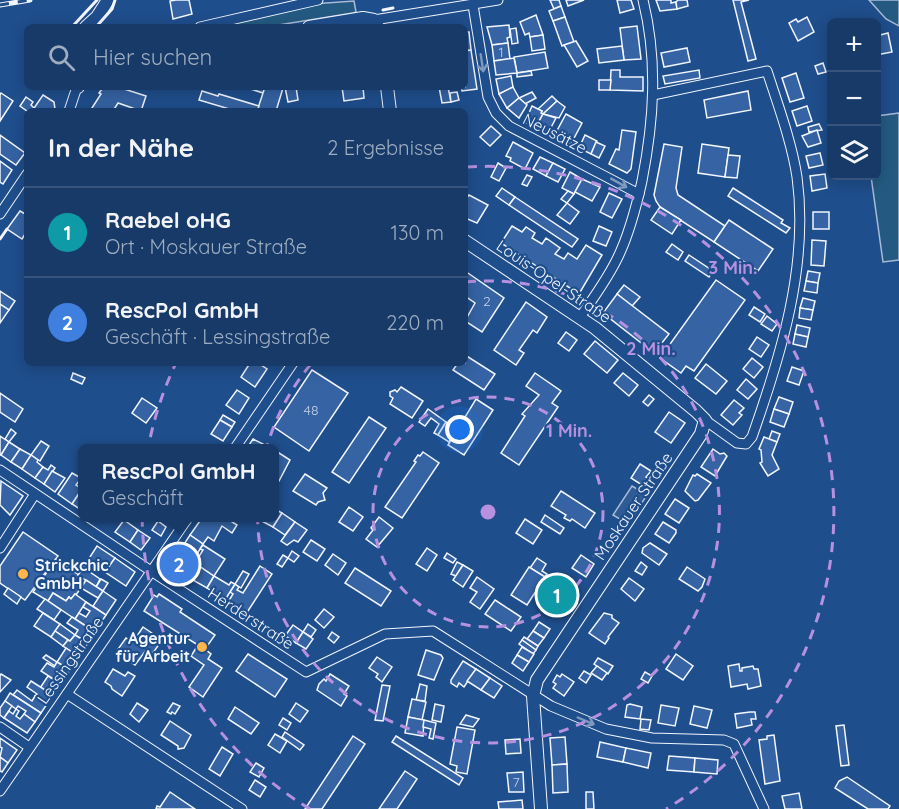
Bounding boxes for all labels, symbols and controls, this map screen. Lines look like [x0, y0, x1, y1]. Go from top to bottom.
map controls [827, 18, 881, 180]
button: + [827, 18, 881, 72]
search box [24, 24, 468, 90]
icon: search [45, 41, 78, 74]
text: Hier suchen [93, 43, 212, 71]
house number: 1 [498, 43, 504, 61]
one-way arrow [476, 52, 487, 72]
button: − [827, 72, 881, 126]
street label: Neusätze [520, 108, 590, 158]
button: layers [827, 126, 881, 180]
text: In der Nähe [48, 131, 194, 164]
text: 2 Ergebnisse [327, 135, 444, 160]
one-way arrow [610, 177, 627, 189]
text: Raebel oHG [105, 206, 231, 234]
text: 1 [64, 220, 71, 245]
text: 130 m [391, 220, 444, 245]
text: Ort · Moskauer Straße [105, 234, 307, 259]
street label: Louis-Opel-Straße [493, 235, 615, 327]
text: 3 Min. [709, 256, 757, 279]
house number: 2 [483, 292, 491, 310]
text: RescPol GmbH [105, 296, 259, 324]
text: 2 [62, 310, 73, 335]
text: 220 m [386, 310, 444, 335]
text: Geschäft · Lessingstraße [105, 324, 330, 349]
text: 2 Min. [626, 337, 676, 360]
house number: 48 [304, 401, 318, 419]
your location [445, 415, 474, 444]
text: 1 Min. [546, 419, 592, 442]
popup [78, 444, 279, 522]
street label: Moskauer Straße [590, 448, 676, 564]
text: RescPol GmbH [101, 457, 256, 485]
text: Geschäft [101, 485, 184, 510]
centre of rings [478, 502, 498, 522]
pin: 2 [160, 542, 198, 586]
place label: Strickchic GmbH [35, 555, 109, 593]
marker: Strickchic GmbH [16, 567, 30, 581]
pin: 1 [538, 572, 576, 618]
street label: Herderstraße [204, 583, 298, 653]
street label: Lessingstraße [32, 612, 108, 708]
place label: Agentur für Arbeit [115, 628, 190, 666]
marker: Agentur für Arbeit [195, 640, 209, 654]
one-way arrow [576, 716, 595, 727]
house number: 7 [512, 773, 520, 791]

